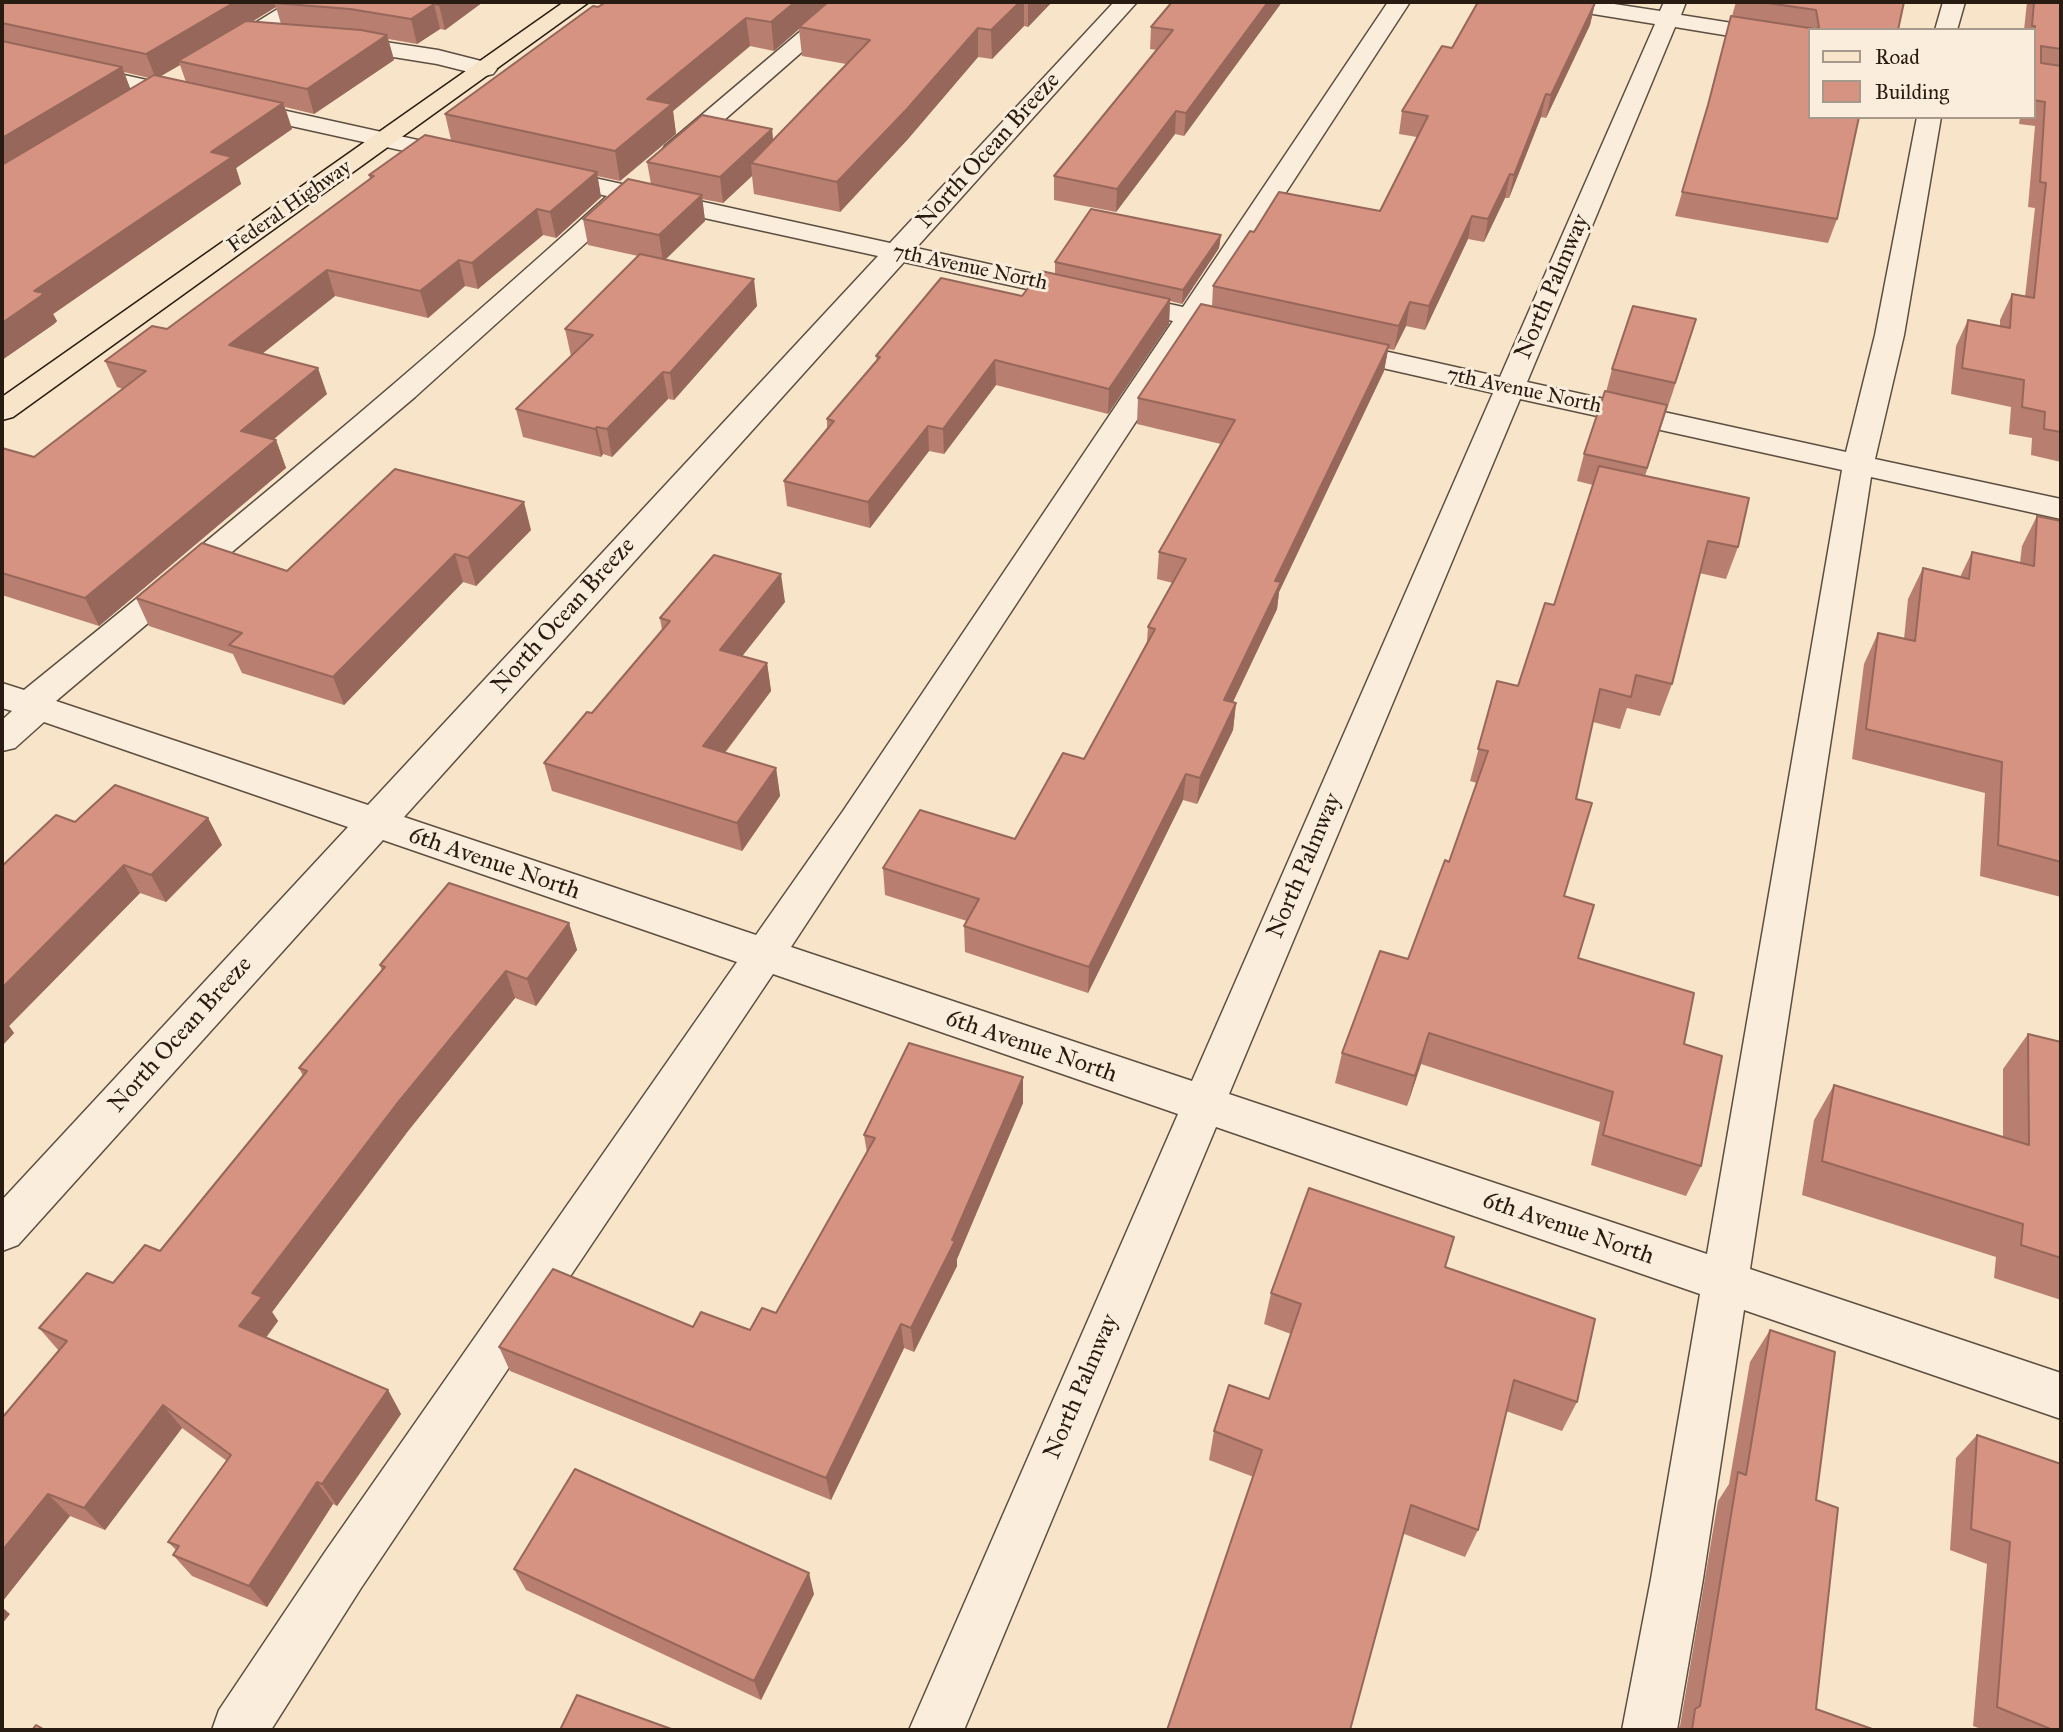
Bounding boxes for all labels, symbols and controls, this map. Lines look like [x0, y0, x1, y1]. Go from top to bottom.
legend [1808, 28, 2035, 119]
text: Road [1875, 44, 1920, 70]
street label: North Ocean Breeze [911, 67, 1067, 235]
text: Building [1875, 79, 1949, 105]
street label: Federal Highway [223, 155, 357, 259]
street label: North Palmway [1510, 210, 1596, 364]
street label: 7th Avenue North [890, 239, 1050, 297]
street label: 7th Avenue North [1444, 362, 1604, 420]
street label: North Ocean Breeze [486, 532, 642, 700]
street label: North Palmway [1262, 789, 1348, 943]
street label: 6th Avenue North [404, 821, 584, 907]
street label: North Ocean Breeze [103, 951, 259, 1119]
street label: 6th Avenue North [941, 1004, 1121, 1090]
street label: 6th Avenue North [1478, 1186, 1658, 1272]
street label: North Palmway [1039, 1310, 1125, 1464]

